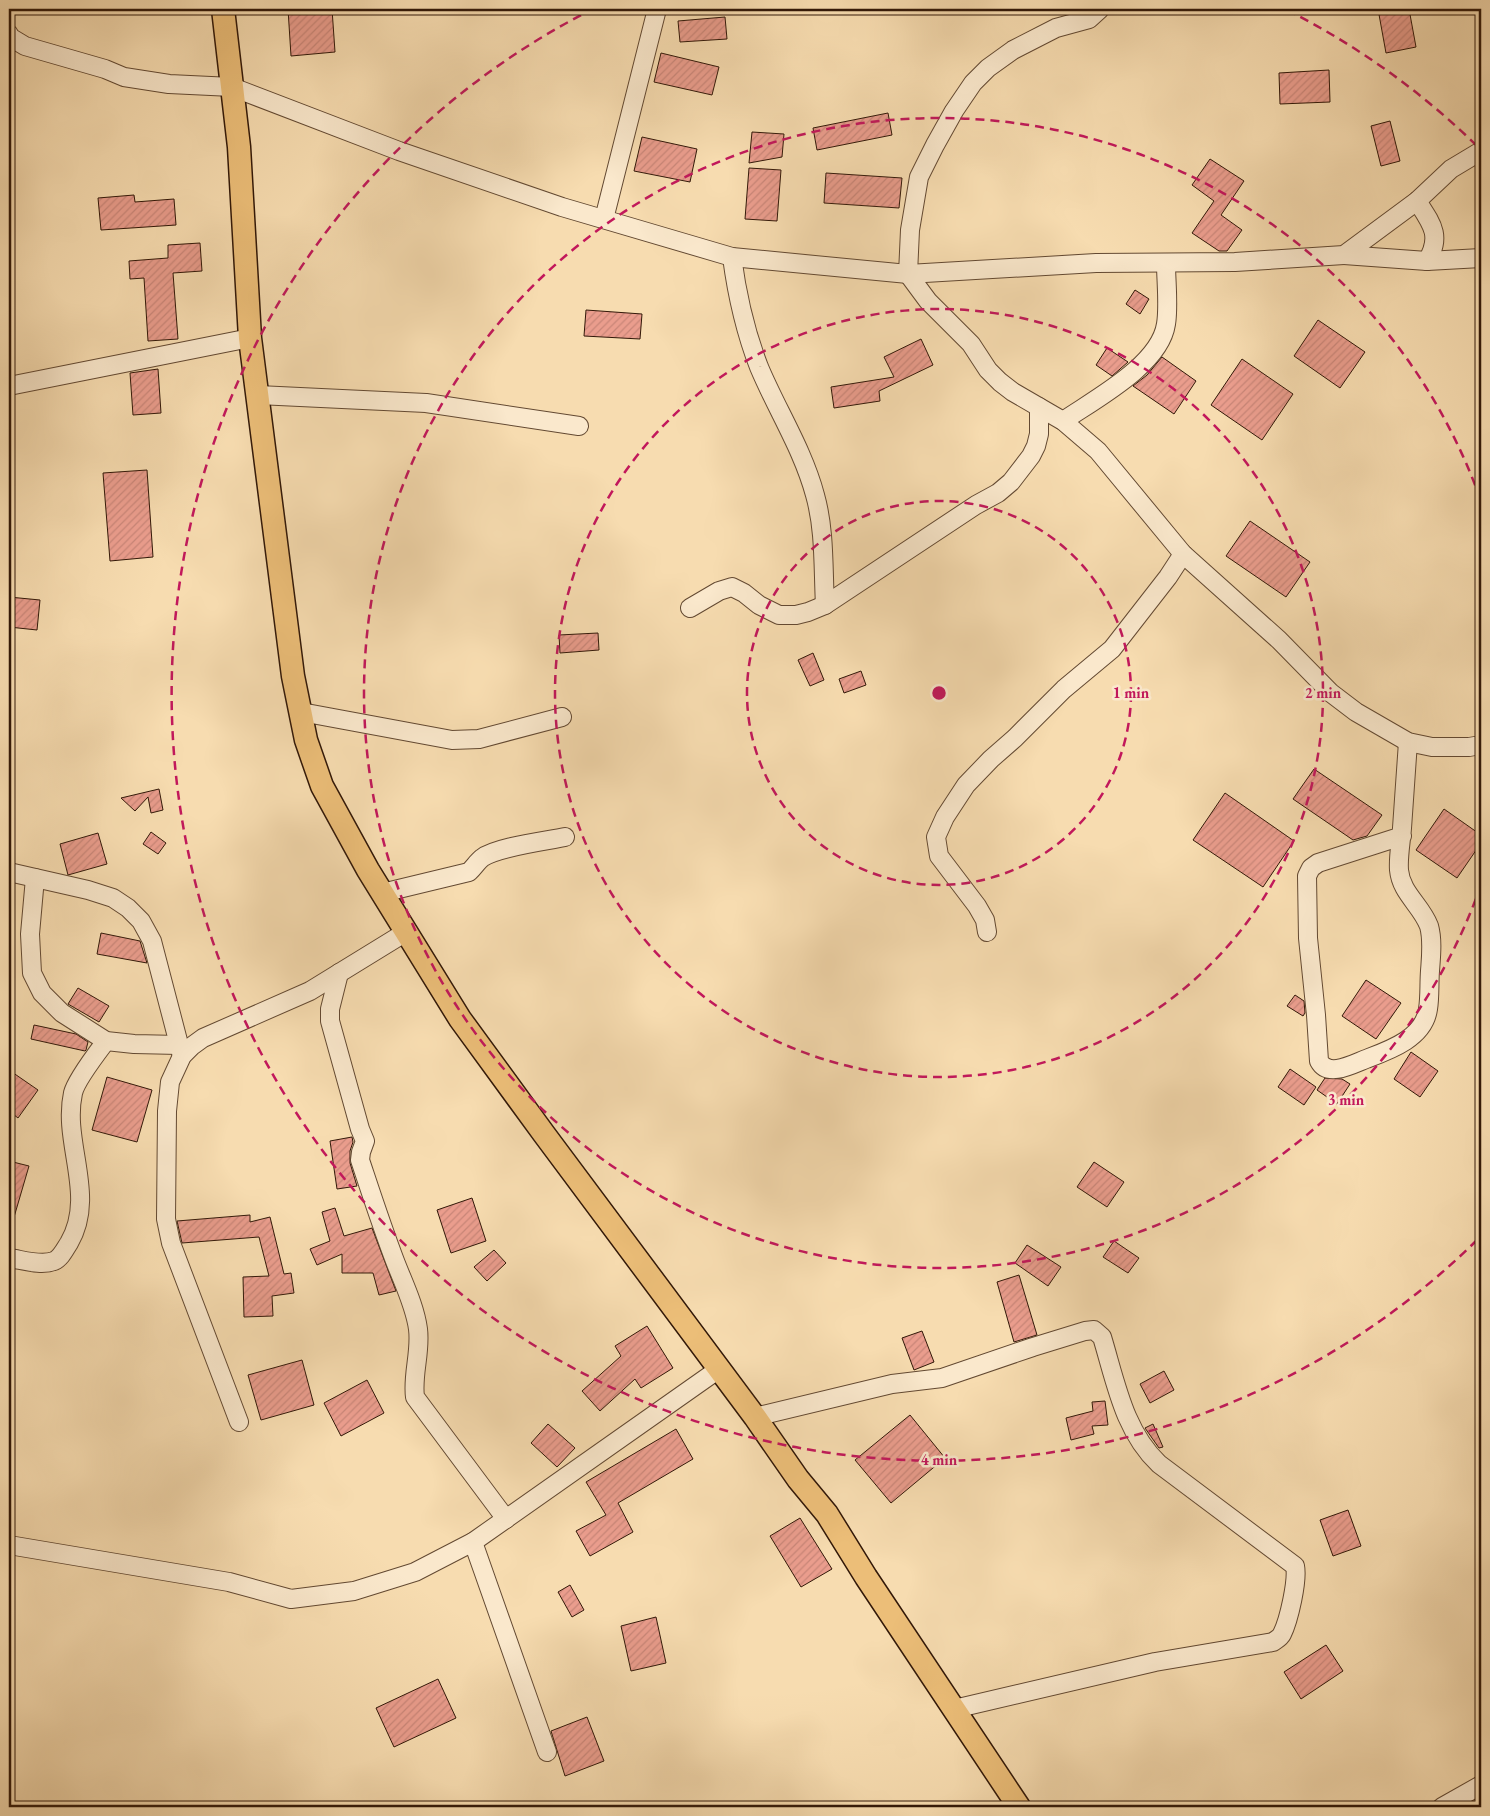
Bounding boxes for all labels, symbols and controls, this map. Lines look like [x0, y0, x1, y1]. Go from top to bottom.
text: 1 min [1113, 683, 1150, 702]
text: 2 min [1305, 683, 1342, 702]
centre of rings [930, 684, 948, 702]
text: 3 min [1328, 1090, 1365, 1109]
text: 4 min [921, 1450, 958, 1469]

